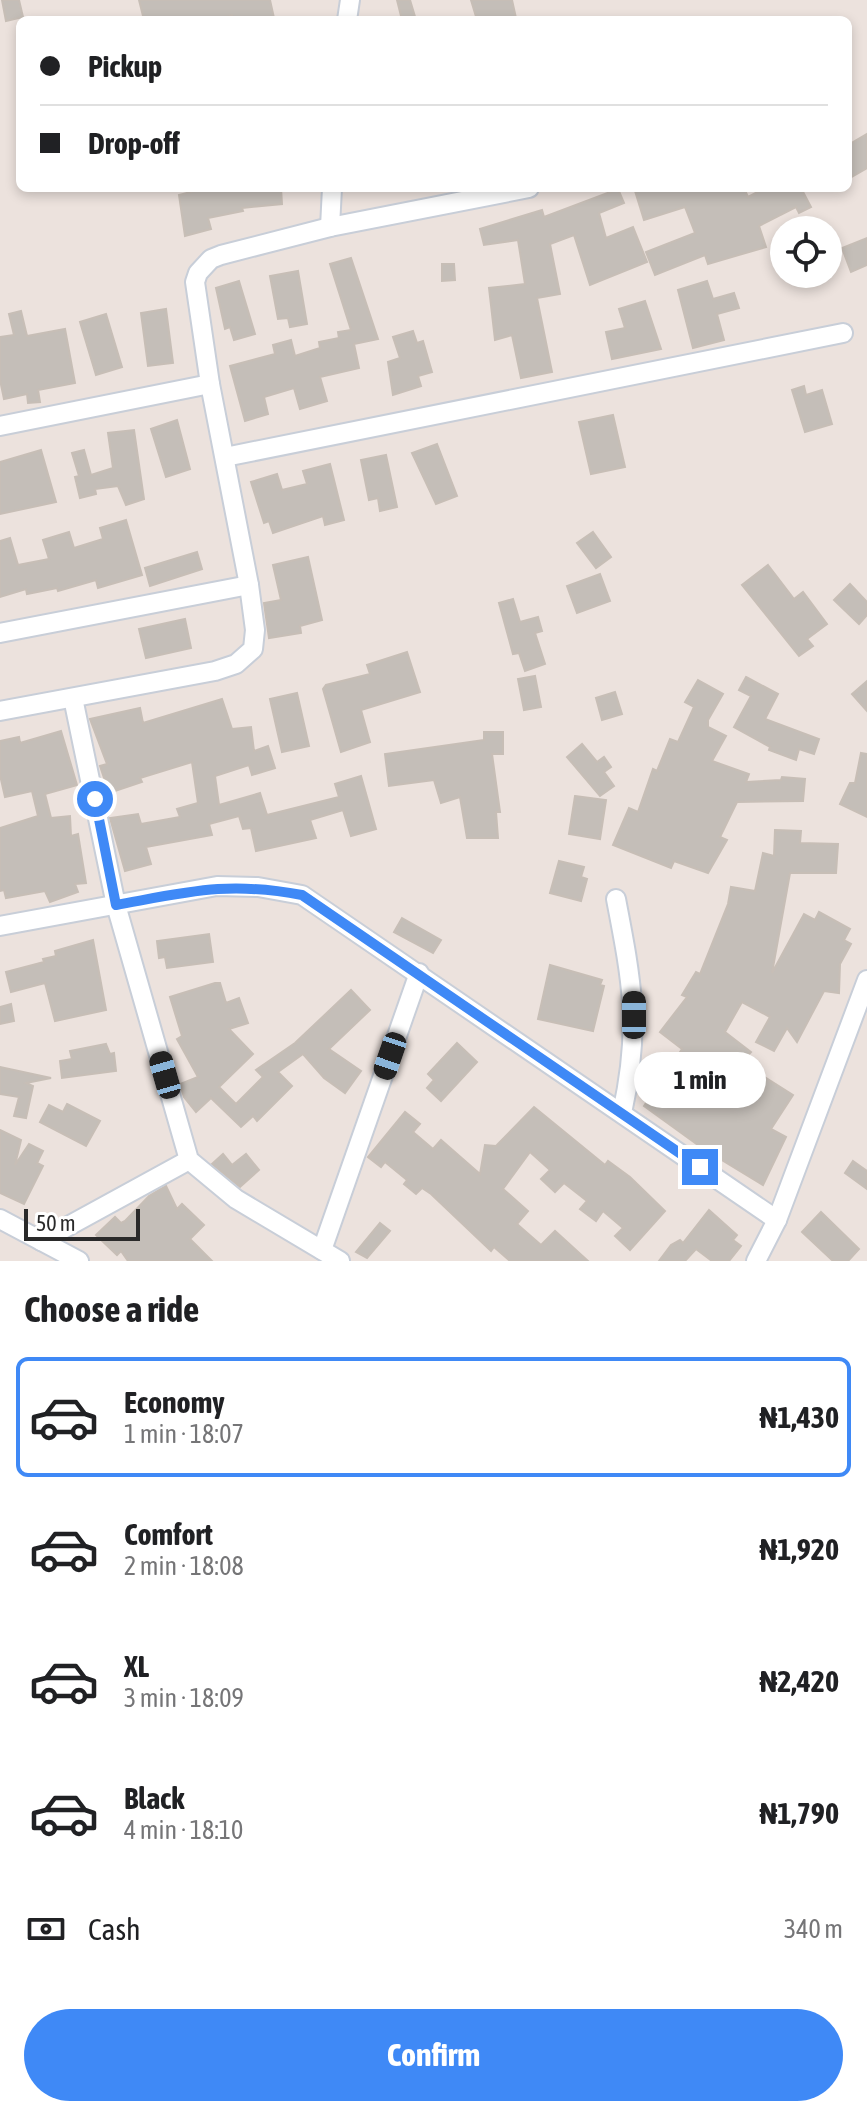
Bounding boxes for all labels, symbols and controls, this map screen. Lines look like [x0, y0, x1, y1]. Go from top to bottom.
text: Pickup [88, 49, 162, 83]
text: Drop-off [88, 126, 180, 160]
map controls [770, 216, 842, 288]
button: locate [770, 216, 842, 288]
route start [77, 781, 113, 817]
car [622, 991, 646, 1039]
car [371, 1029, 409, 1083]
car [147, 1049, 183, 1101]
callout: 1 min [634, 1051, 766, 1107]
text: 1 min [673, 1065, 727, 1095]
route end [682, 1149, 718, 1185]
scale bar [24, 1205, 140, 1241]
text: 50 m [36, 1210, 76, 1236]
text: Choose a ride [24, 1288, 199, 1330]
icon: car [28, 1381, 100, 1453]
text: Economy [124, 1385, 225, 1419]
text: ₦1,430 [760, 1400, 839, 1434]
text: 1 min · 18:07 [124, 1419, 244, 1449]
icon: car [28, 1513, 100, 1585]
text: Comfort [124, 1517, 213, 1551]
text: ₦1,920 [760, 1532, 839, 1566]
text: 2 min · 18:08 [124, 1551, 244, 1581]
icon: car [28, 1645, 100, 1717]
text: XL [124, 1649, 149, 1683]
text: ₦2,420 [760, 1664, 839, 1698]
text: 3 min · 18:09 [124, 1683, 244, 1713]
icon: car [28, 1777, 100, 1849]
text: Black [124, 1781, 184, 1815]
text: ₦1,790 [760, 1796, 839, 1830]
text: 4 min · 18:10 [124, 1815, 243, 1845]
icon: cash [24, 1907, 68, 1951]
text: Cash [88, 1912, 141, 1946]
text: 340 m [784, 1914, 843, 1944]
button: Confirm [24, 2009, 843, 2101]

